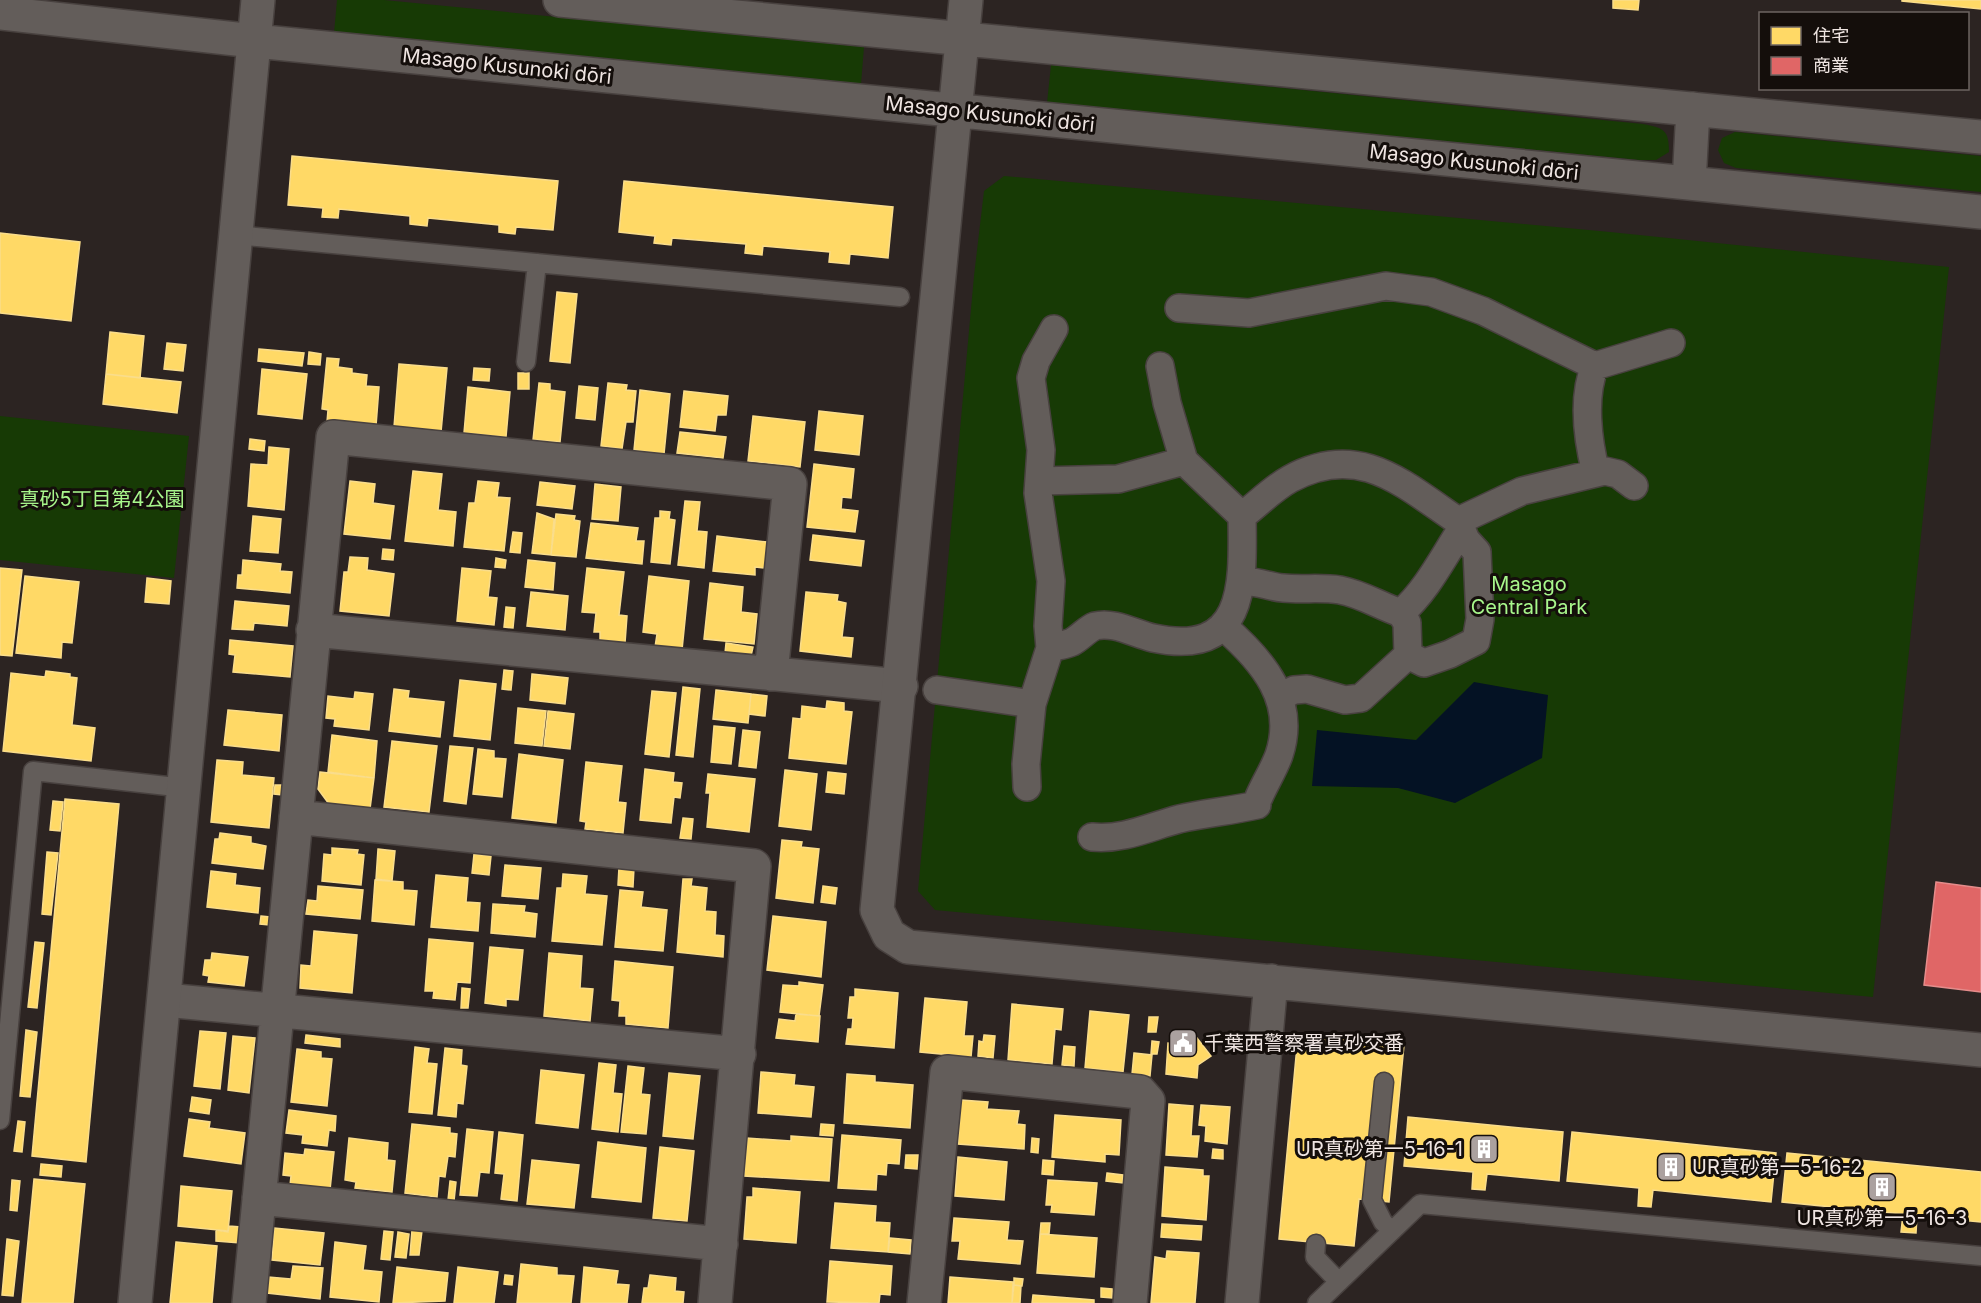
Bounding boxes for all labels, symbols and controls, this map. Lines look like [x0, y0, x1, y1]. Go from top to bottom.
legend [1759, 12, 1969, 90]
text: 住宅 [1813, 25, 1849, 46]
street label: Masago Kusunoki dōri [401, 43, 613, 89]
text: 商業 [1813, 55, 1849, 76]
street label: Masago Kusunoki dōri [884, 91, 1096, 137]
street label: Masago Kusunoki dōri [1368, 139, 1580, 185]
park label: 真砂5丁目第4公園 [19, 487, 185, 511]
park label: Masago Central Park [1471, 572, 1587, 619]
public building icon: 千葉西警察署真砂交番 [1167, 1027, 1199, 1059]
place label: 千葉西警察署真砂交番 [1204, 1031, 1404, 1055]
building icon: UR真砂第一5-16-1 [1468, 1133, 1500, 1165]
place label: UR真砂第一5-16-1 [1296, 1137, 1463, 1161]
building icon: UR真砂第一5-16-2 [1655, 1151, 1687, 1183]
place label: UR真砂第一5-16-2 [1692, 1155, 1862, 1179]
building icon: UR真砂第一5-16-3 [1866, 1171, 1898, 1203]
place label: UR真砂第一5-16-3 [1797, 1206, 1967, 1230]

